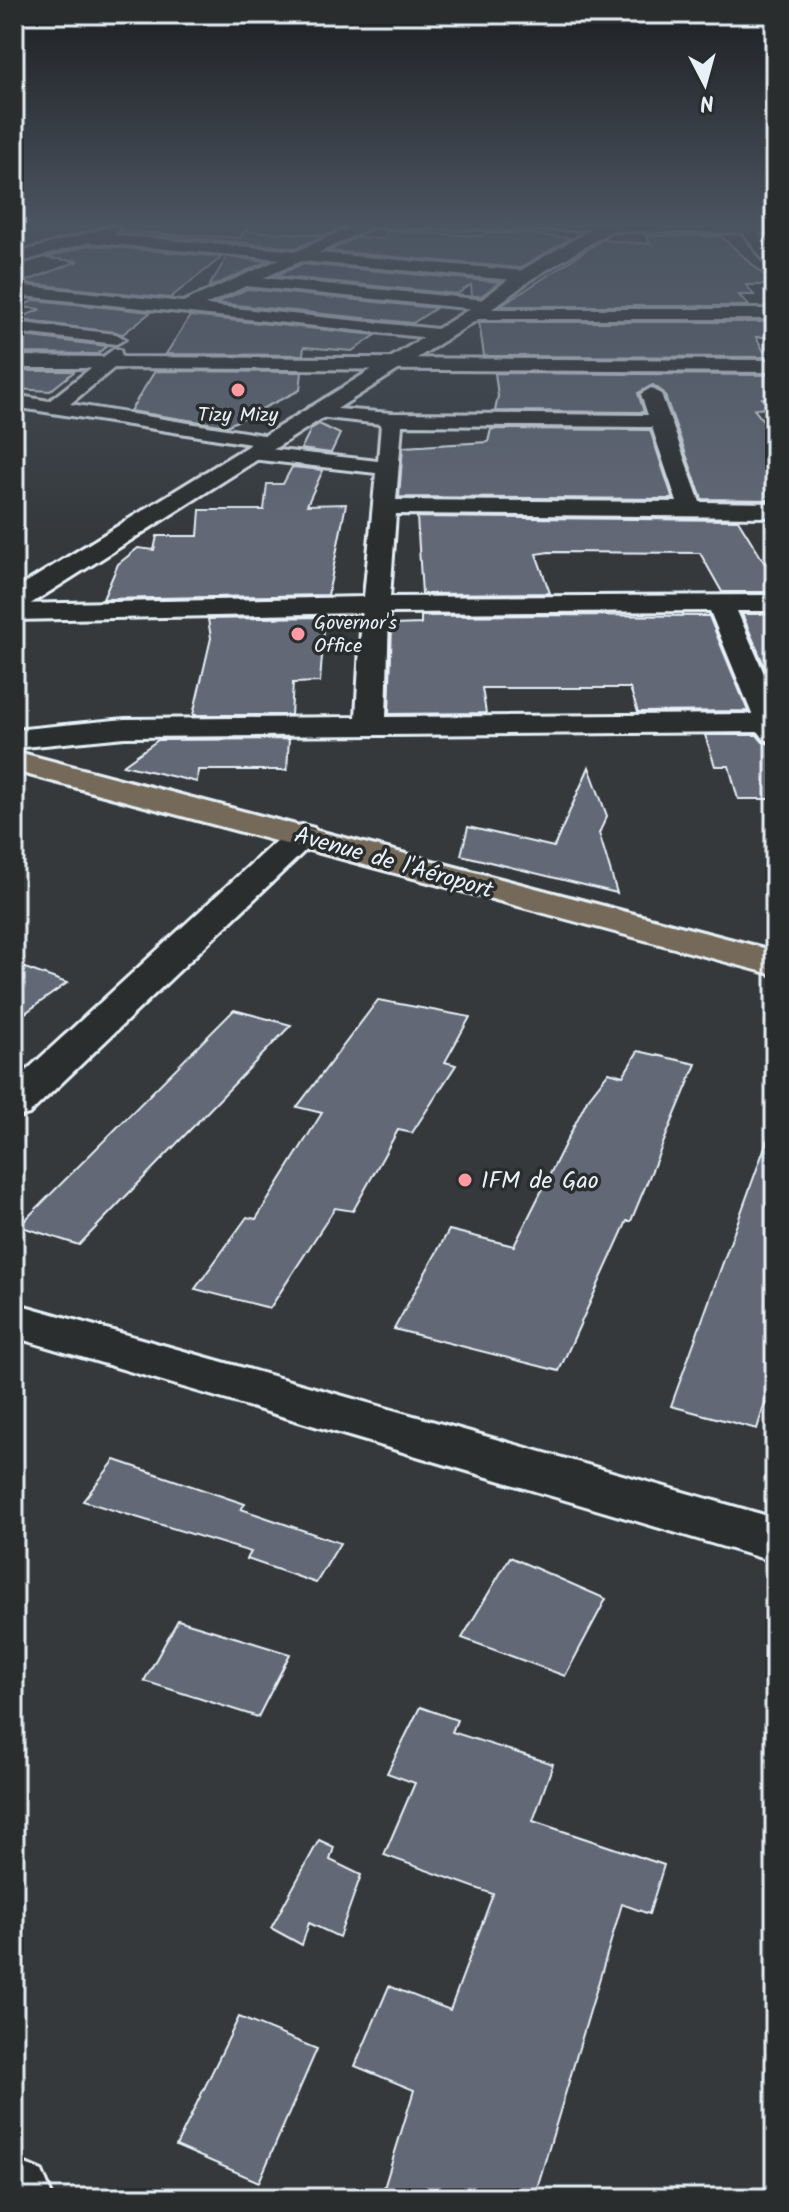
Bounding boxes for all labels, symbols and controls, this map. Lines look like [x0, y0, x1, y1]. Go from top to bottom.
north arrow [665, 44, 745, 124]
text: N [698, 83, 716, 120]
marker: Tizy Mizy [229, 381, 247, 399]
place label: Tizy Mizy [198, 400, 279, 432]
place label: Governor's Office [314, 608, 398, 663]
marker: Governor's Office [289, 625, 307, 643]
street label: Avenue de l'Aéroport [289, 816, 498, 911]
place label: IFM de Gao [481, 1162, 599, 1201]
marker: IFM de Gao [456, 1171, 474, 1189]

